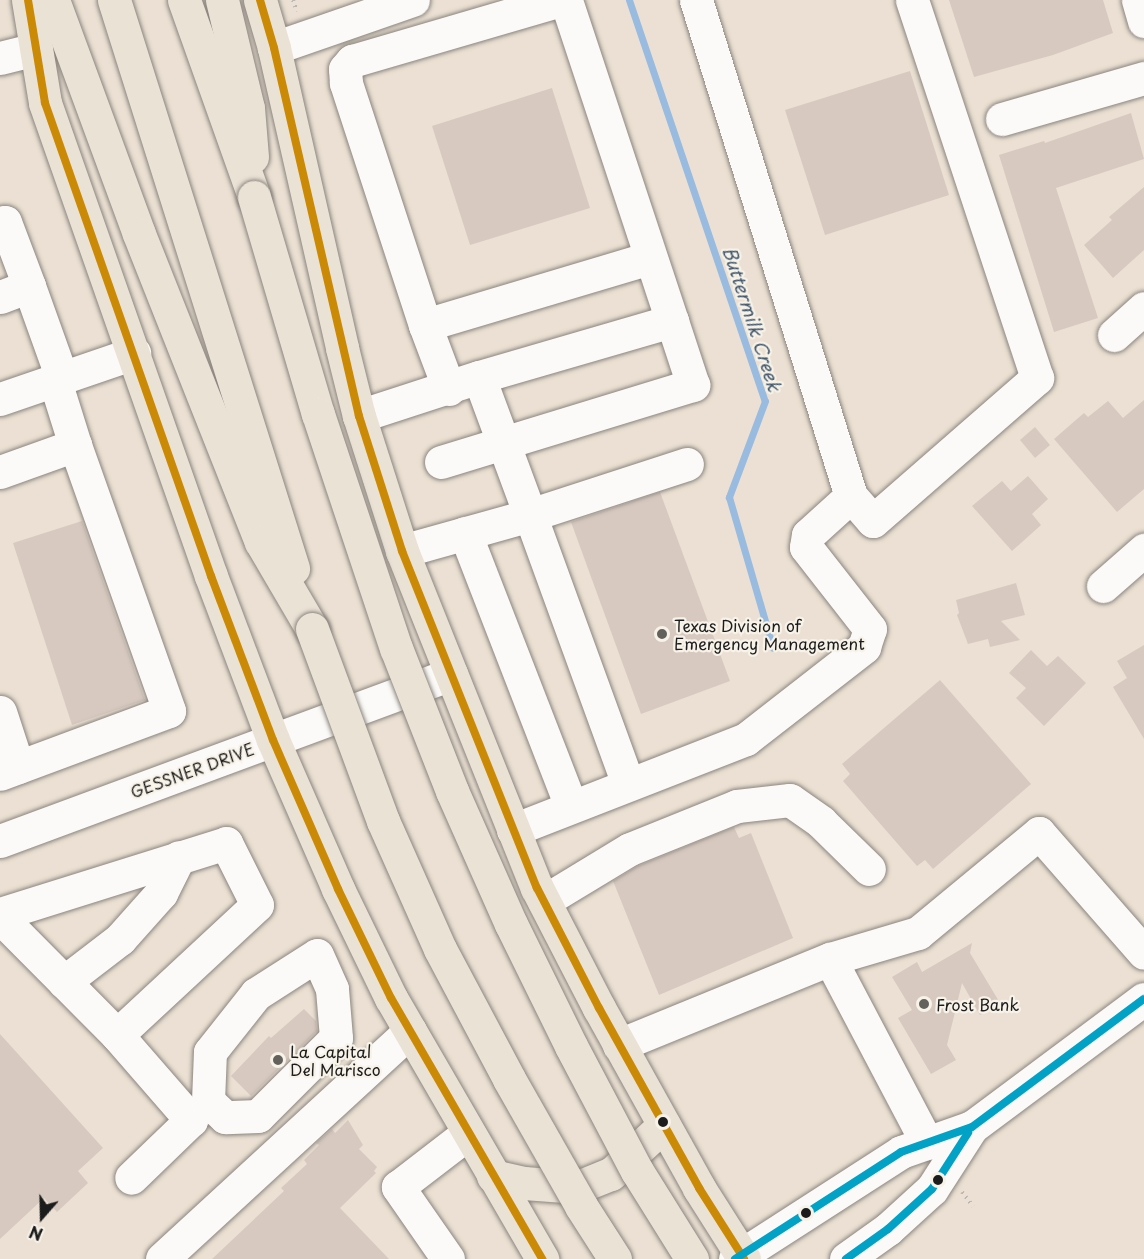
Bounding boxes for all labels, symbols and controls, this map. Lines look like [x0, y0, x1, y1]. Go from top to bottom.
water label: Buttermilk Creek [718, 244, 786, 394]
place label: Texas Division of Emergency Management [674, 615, 865, 653]
marker: Texas Division of Emergency Management [655, 627, 669, 641]
street label: GESSNER DRIVE [127, 738, 257, 802]
place label: Frost Bank [936, 994, 1020, 1014]
marker: Frost Bank [917, 997, 931, 1011]
place label: La Capital Del Marisco [290, 1041, 382, 1079]
marker: La Capital Del Marisco [271, 1053, 285, 1067]
unlabelled marker [657, 1116, 669, 1128]
unlabelled marker [932, 1174, 944, 1186]
north arrow [12, 1187, 72, 1247]
unlabelled marker [800, 1207, 812, 1219]
text: N [26, 1220, 46, 1247]

